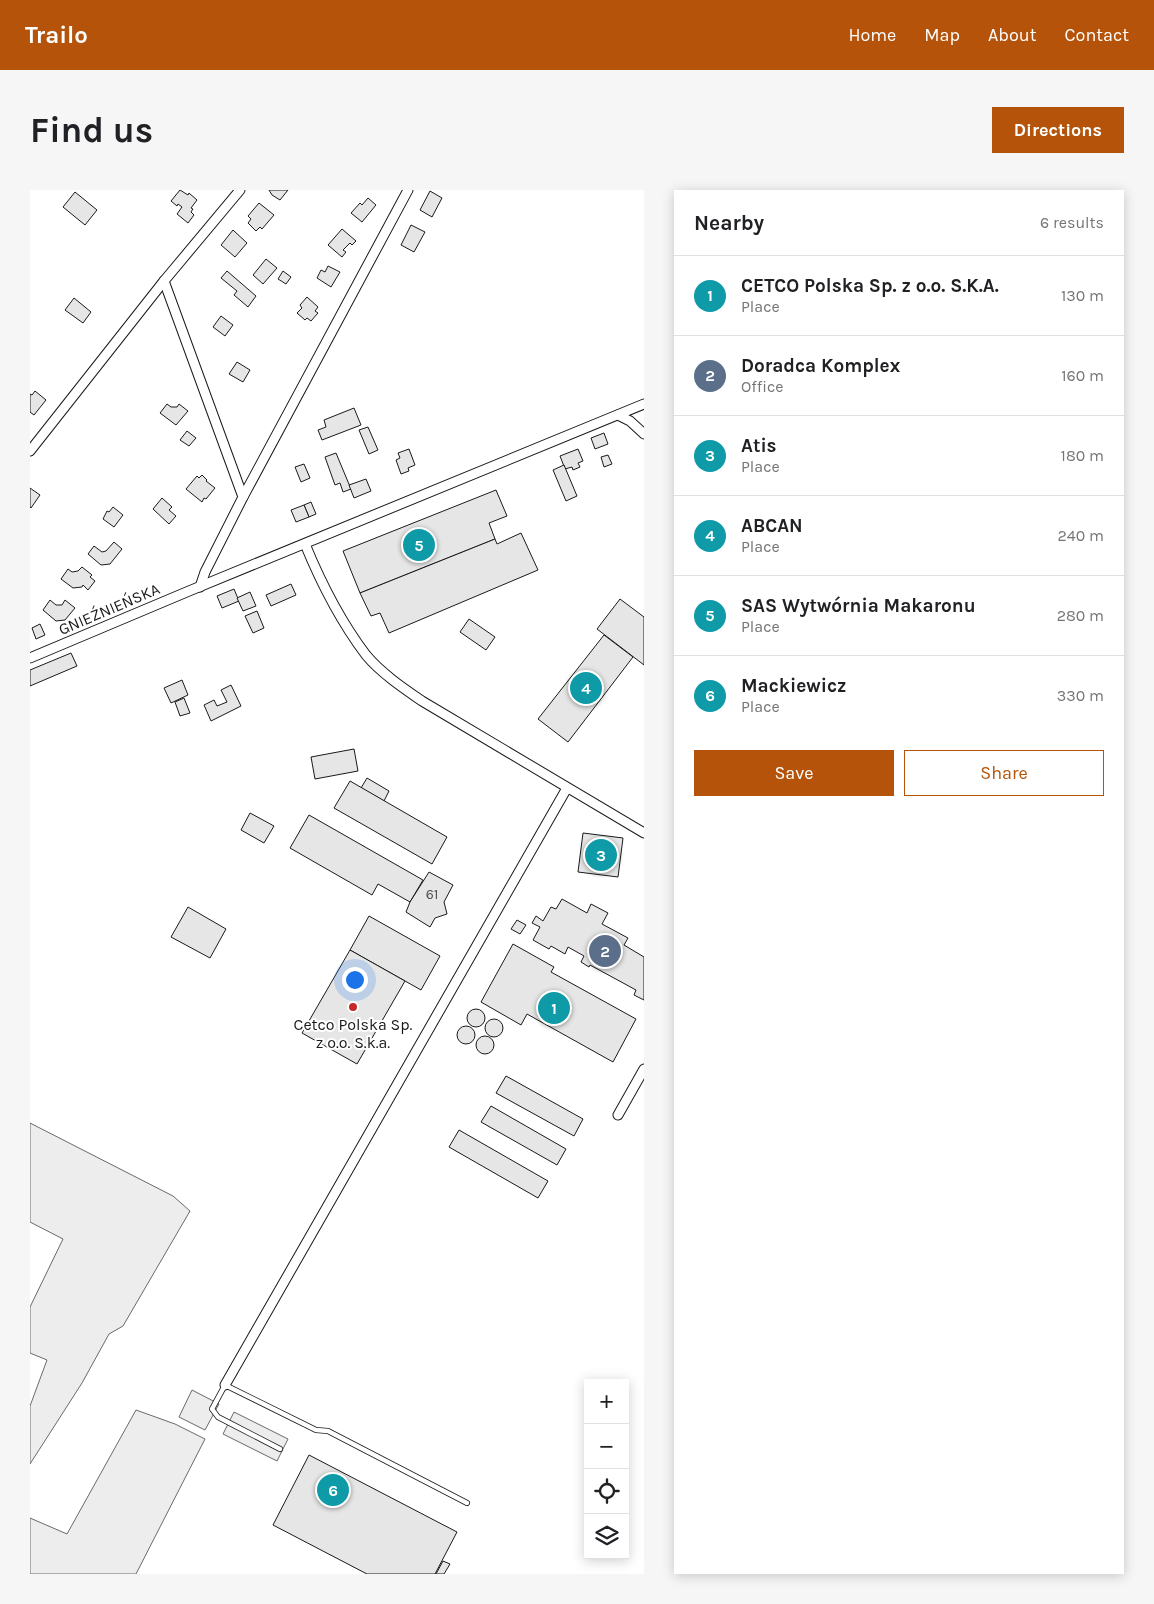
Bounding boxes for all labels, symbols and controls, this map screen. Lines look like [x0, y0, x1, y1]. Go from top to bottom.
text: Trailo [25, 21, 88, 49]
text: Home [848, 24, 896, 46]
text: Map [924, 24, 960, 46]
text: About [988, 24, 1037, 46]
text: Contact [1065, 24, 1129, 46]
button: Directions [992, 107, 1124, 153]
text: Find us [30, 110, 153, 151]
text: Nearby [694, 211, 764, 235]
text: 6 results [1040, 213, 1104, 232]
text: CETCO Polska Sp. z o.o. S.K.A. [741, 275, 999, 297]
text: 1 [707, 286, 713, 305]
text: 130 m [1061, 286, 1104, 305]
text: Place [741, 297, 780, 316]
text: Doradca Komplex [741, 355, 900, 377]
text: 2 [705, 366, 715, 385]
text: 160 m [1061, 366, 1104, 385]
text: Office [741, 377, 784, 396]
text: Atis [741, 435, 777, 457]
text: 3 [705, 446, 715, 465]
text: 180 m [1061, 446, 1104, 465]
text: Place [741, 457, 780, 476]
text: ABCAN [741, 515, 803, 537]
pin: 5 [403, 526, 435, 564]
text: 4 [705, 526, 715, 545]
text: 240 m [1058, 526, 1104, 545]
text: Place [741, 537, 780, 556]
street label: GNIEŹNIEŃSKA [56, 579, 162, 639]
text: SAS Wytwórnia Makaronu [741, 595, 976, 617]
text: 5 [705, 606, 715, 625]
text: 280 m [1057, 606, 1104, 625]
text: Place [741, 617, 780, 636]
pin: 4 [570, 669, 602, 707]
text: Mackiewicz [741, 675, 846, 697]
text: 6 [705, 686, 715, 705]
text: 330 m [1057, 686, 1104, 705]
text: Place [741, 697, 780, 716]
button: Save [694, 750, 894, 796]
button: Share [904, 750, 1104, 796]
pin: 3 [585, 836, 617, 874]
house number: 61 [426, 886, 438, 903]
pin: 2 [589, 932, 621, 970]
your location [342, 967, 368, 993]
pin: 1 [538, 989, 570, 1027]
marker: Cetco Polska Sp. z o.o. S.k.a. [347, 1001, 359, 1013]
place label: Cetco Polska Sp. z o.o. S.k.a. [294, 1015, 413, 1052]
map controls [584, 1379, 629, 1559]
button: + [584, 1379, 629, 1424]
button: − [584, 1424, 629, 1469]
button: locate [584, 1469, 629, 1514]
pin: 6 [317, 1471, 349, 1509]
button: layers [584, 1514, 629, 1559]

